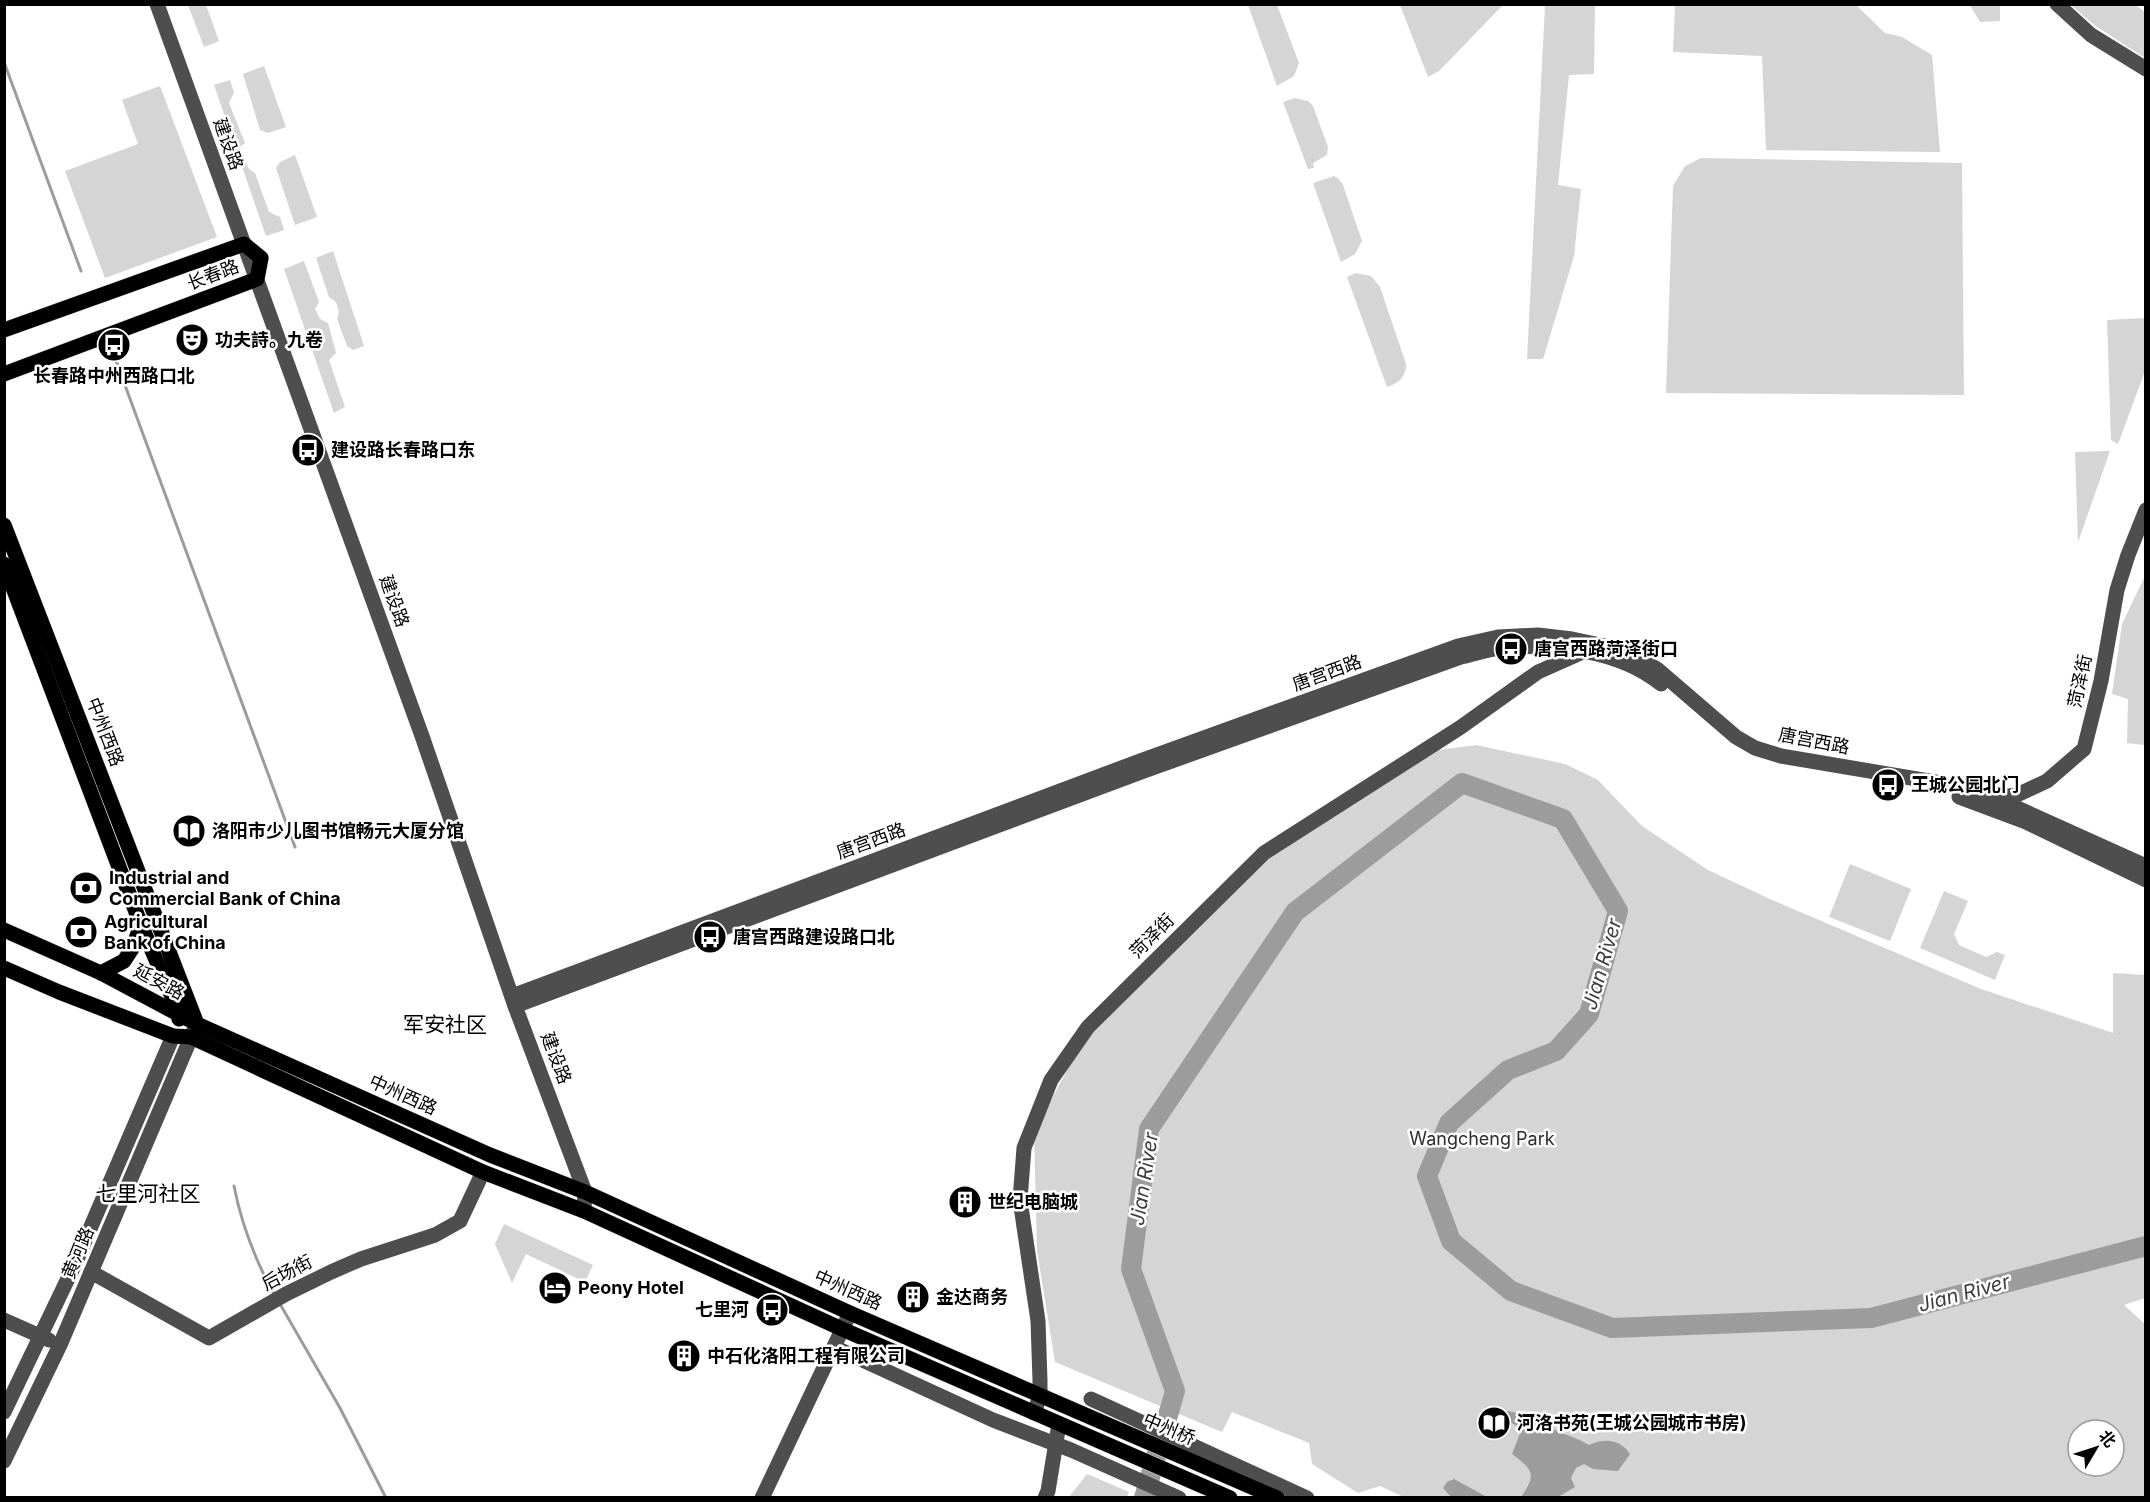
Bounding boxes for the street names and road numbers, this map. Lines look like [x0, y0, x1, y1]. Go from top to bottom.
street label: 建设路 [209, 115, 248, 173]
street label: 长春路 [184, 255, 242, 294]
street label: 建设路 [375, 572, 414, 630]
street label: 唐宫西路 [1289, 650, 1364, 695]
street label: 菏泽街 [2064, 652, 2095, 709]
street label: 中州西路 [83, 694, 128, 769]
street label: 唐宫西路 [1777, 723, 1851, 758]
street label: 唐宫西路 [833, 818, 908, 863]
street label: 菏泽街 [1125, 909, 1178, 962]
street label: 延安路 [130, 960, 188, 1004]
street label: 建设路 [537, 1029, 576, 1087]
street label: 中州西路 [366, 1070, 440, 1119]
street label: 黄河路 [57, 1224, 98, 1282]
street label: 后场街 [258, 1251, 316, 1295]
street label: 中州西路 [811, 1265, 885, 1314]
street label: 中州桥 [1140, 1408, 1198, 1449]

